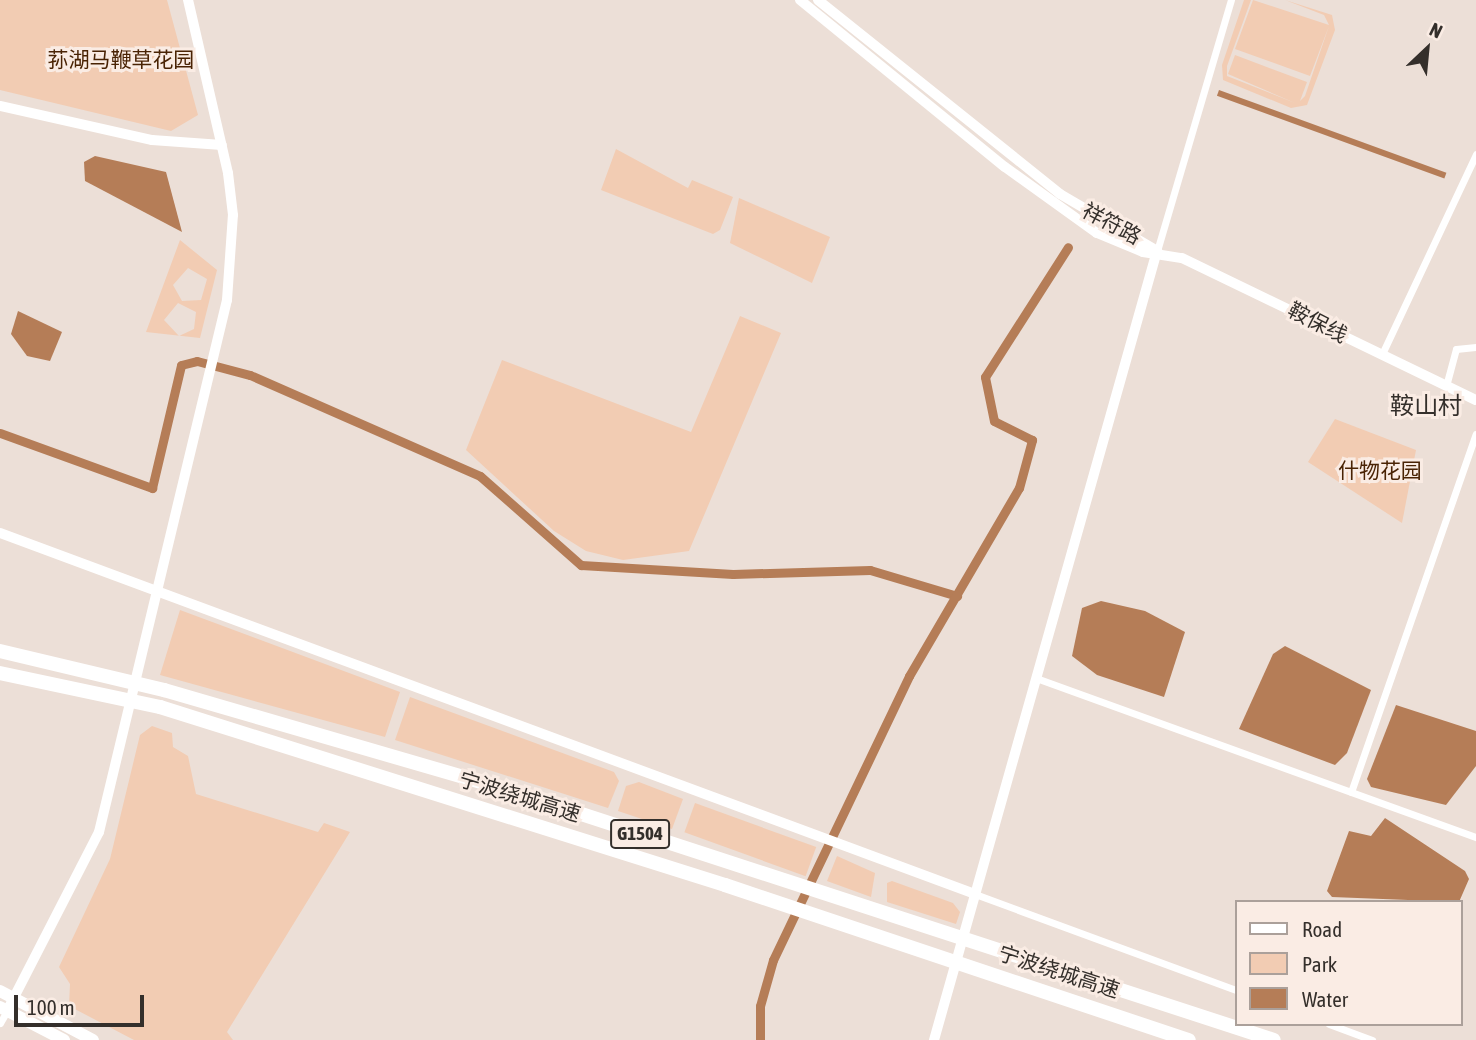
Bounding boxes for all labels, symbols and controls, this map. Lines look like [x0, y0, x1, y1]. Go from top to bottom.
north arrow [1392, 14, 1462, 84]
text: N [1426, 18, 1446, 42]
park label: 荪湖马鞭草花园 [48, 46, 194, 72]
street label: 祥符路 [1078, 197, 1146, 249]
street label: 鞍保线 [1284, 296, 1352, 348]
district label: 鞍山村 [1390, 392, 1462, 420]
park label: 什物花园 [1338, 457, 1422, 483]
street label: 宁波绕城高速 [456, 766, 584, 826]
road number: G1504 [608, 818, 672, 849]
legend [1234, 900, 1462, 1026]
text: Road [1302, 917, 1342, 941]
street label: 宁波绕城高速 [995, 940, 1123, 1002]
text: Park [1302, 952, 1337, 976]
scale bar [18, 981, 147, 1025]
text: Water [1302, 987, 1348, 1011]
text: 100 m [27, 995, 75, 1019]

